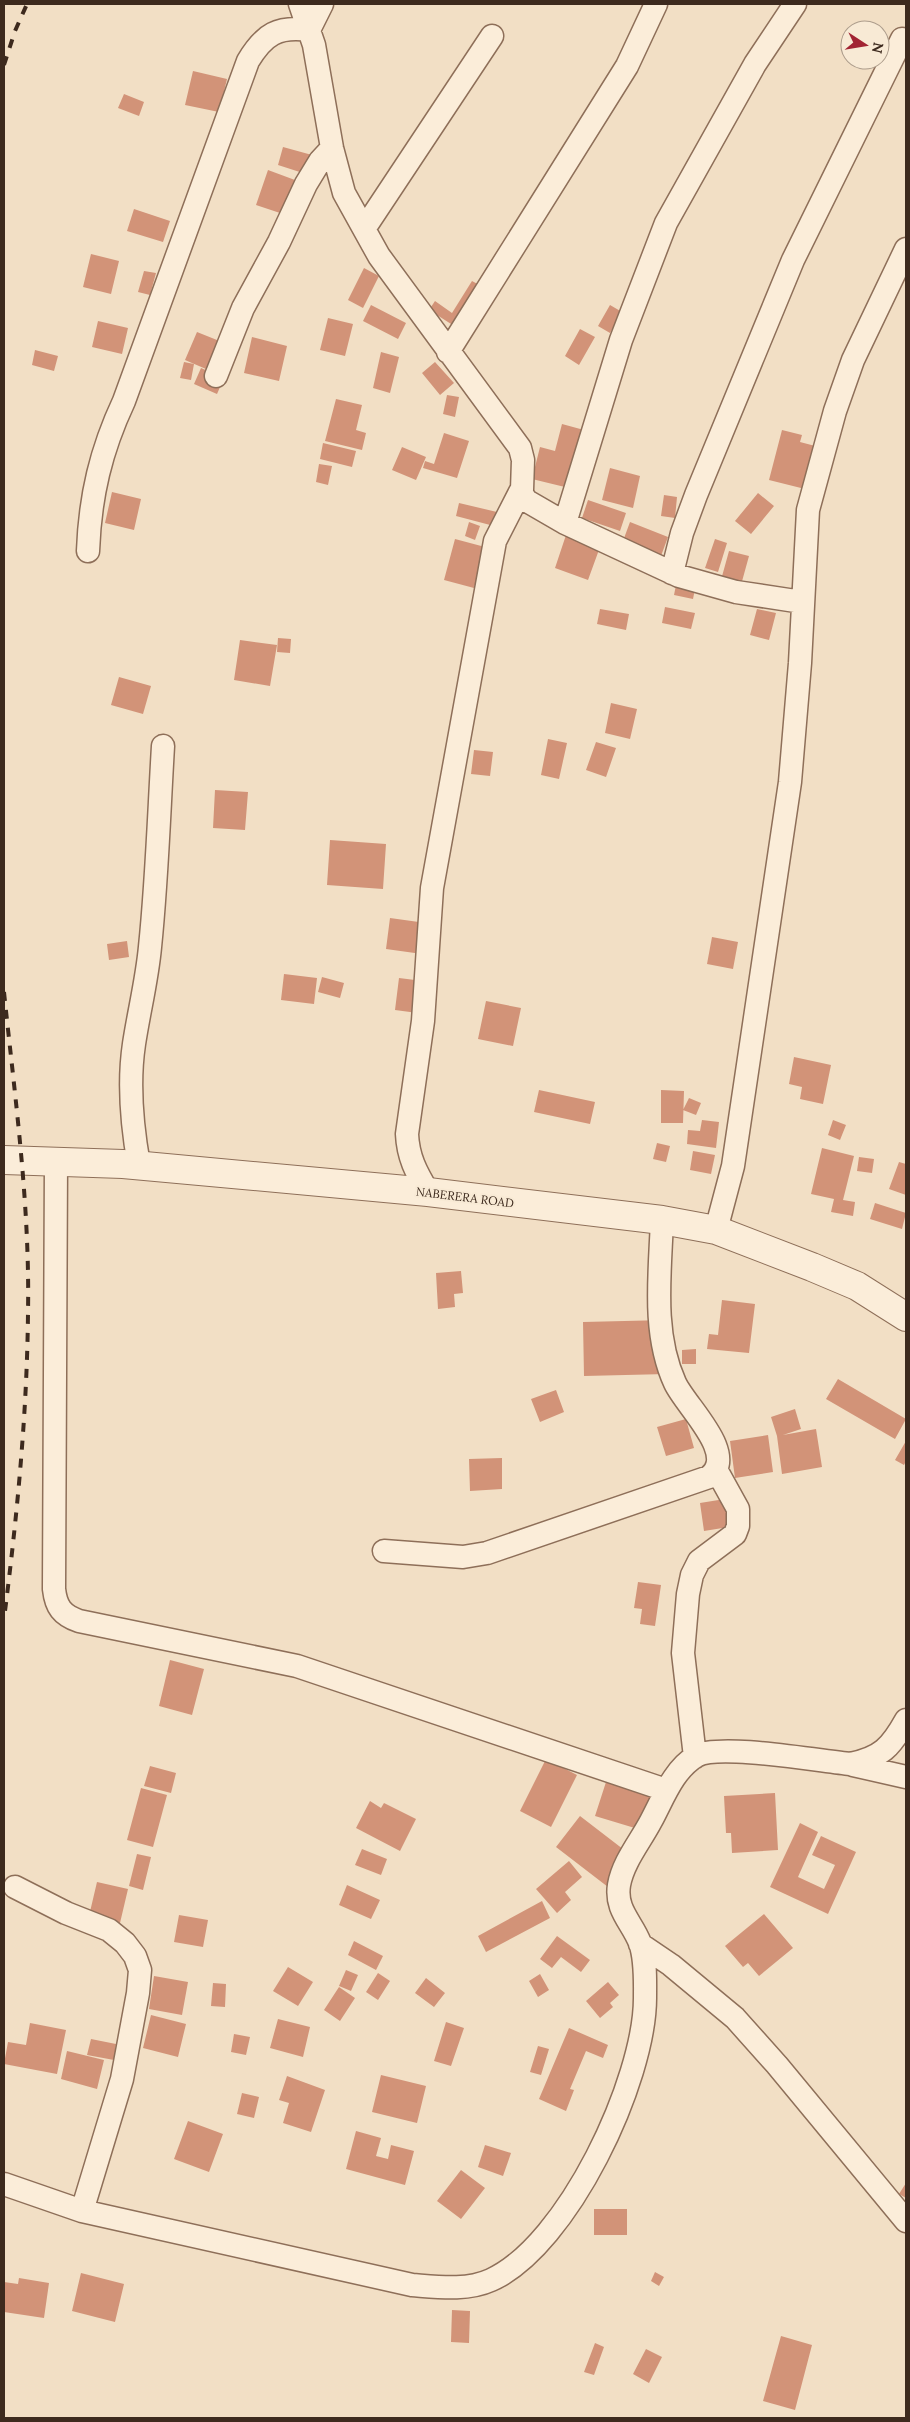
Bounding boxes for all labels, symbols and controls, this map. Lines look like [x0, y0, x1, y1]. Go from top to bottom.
north arrow [840, 20, 890, 70]
text: N [868, 41, 888, 55]
street label: NABERERA ROAD [415, 1184, 515, 1210]

